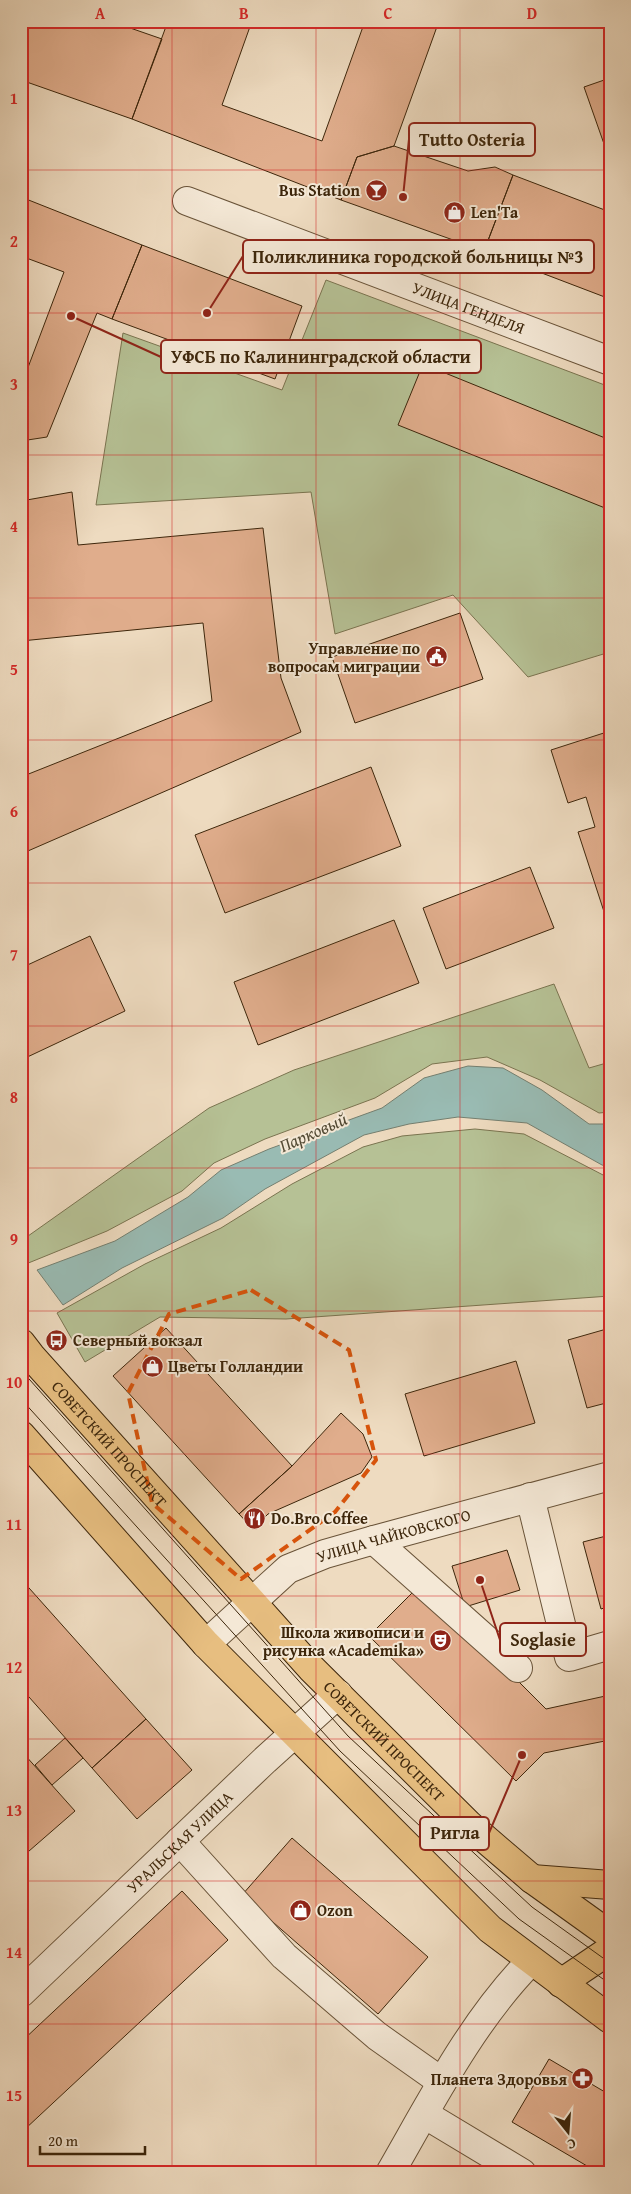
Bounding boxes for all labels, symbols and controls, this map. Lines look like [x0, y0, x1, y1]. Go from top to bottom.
text: A [95, 1, 106, 25]
text: B [239, 1, 249, 25]
text: C [383, 1, 393, 25]
text: D [527, 1, 537, 25]
text: 1 [10, 86, 18, 110]
callout: Tutto Osteria [409, 123, 535, 156]
text: Tutto Osteria [419, 126, 526, 153]
place label: Bus Station [279, 178, 361, 202]
bar icon: Bus Station [364, 178, 388, 202]
shop icon: Len'Ta [443, 200, 467, 224]
place label: Len'Ta [471, 200, 519, 224]
text: 2 [10, 229, 18, 253]
callout: Поликлиника городской больницы №3 [243, 240, 594, 273]
text: Поликлиника городской больницы №3 [252, 243, 584, 270]
street label: УЛИЦА ГЕНДЕЛЯ [409, 275, 529, 340]
callout: УФСБ по Калининградской области [161, 340, 481, 373]
text: УФСБ по Калининградской области [171, 343, 471, 370]
text: 3 [10, 372, 18, 396]
text: 4 [10, 514, 18, 538]
place label: Управление по вопросам миграции [268, 636, 420, 678]
public building icon: Управление по вопросам миграции [424, 645, 448, 669]
text: 5 [10, 657, 18, 681]
text: 6 [10, 799, 18, 823]
text: 7 [10, 942, 18, 966]
text: 8 [10, 1085, 18, 1109]
water label: Парковый [275, 1105, 351, 1159]
text: 9 [10, 1227, 18, 1251]
bus stop icon: Северный вокзал [45, 1328, 69, 1352]
place label: Северный вокзал [73, 1328, 203, 1352]
shop icon: Цветы Голландии [140, 1354, 164, 1378]
place label: Цветы Голландии [168, 1354, 303, 1378]
text: 10 [6, 1370, 22, 1394]
street label: СОВЕТСКИЙ ПРОСПЕКТ [46, 1375, 173, 1512]
street label: УЛИЦА ЧАЙКОВСКОГО [313, 1502, 473, 1568]
restaurant icon: Do.Bro Coffee [243, 1506, 267, 1530]
place label: Do.Bro Coffee [271, 1506, 368, 1530]
text: 11 [6, 1512, 22, 1536]
place label: Школа живописи и рисунка «Academika» [263, 1620, 424, 1662]
callout: Soglasie [500, 1623, 586, 1656]
text: Soglasie [510, 1626, 576, 1653]
theatre icon: Школа живописи и рисунка «Academika» [428, 1629, 452, 1653]
text: 12 [6, 1655, 22, 1679]
street label: СОВЕТСКИЙ ПРОСПЕКТ [318, 1675, 451, 1807]
street label: УРАЛЬСКАЯ УЛИЦА [121, 1785, 238, 1898]
text: 13 [6, 1798, 22, 1822]
callout: Ригла [420, 1817, 489, 1850]
text: Ригла [430, 1819, 481, 1846]
shop icon: Ozon [289, 1898, 313, 1922]
place label: Ozon [317, 1898, 353, 1922]
text: 14 [6, 1940, 22, 1964]
place label: Планета Здоровья [431, 2067, 567, 2091]
pharmacy icon: Планета Здоровья [571, 2067, 595, 2091]
text: 15 [6, 2083, 22, 2107]
north arrow [544, 2106, 594, 2156]
scale bar [40, 2124, 145, 2156]
text: 20 m [48, 2130, 79, 2151]
text: С [565, 2134, 579, 2155]

